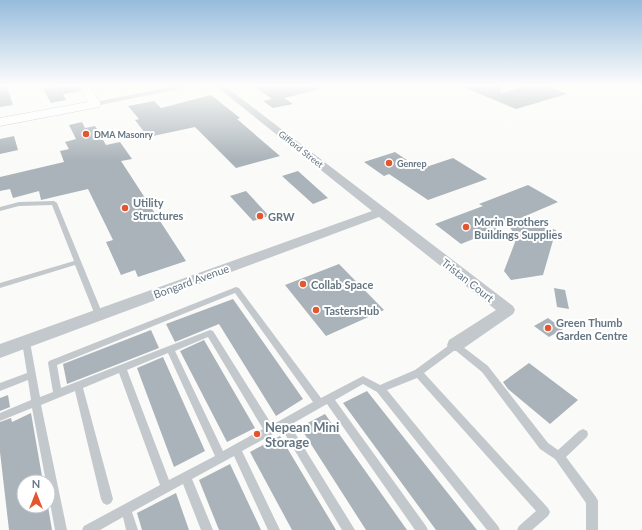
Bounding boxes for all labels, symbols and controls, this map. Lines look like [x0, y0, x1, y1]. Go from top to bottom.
street label: Gifford Street [276, 128, 326, 170]
marker: DMA Masonry [81, 129, 91, 139]
place label: DMA Masonry [94, 129, 153, 140]
marker: Genrep [384, 158, 394, 168]
place label: Genrep [397, 158, 427, 169]
place label: Utility Structures [133, 196, 184, 222]
marker: Utility Structures [120, 203, 130, 213]
place label: GRW [268, 210, 295, 223]
marker: GRW [255, 211, 265, 221]
place label: Morin Brothers Buildings Supplies [474, 215, 562, 241]
marker: Morin Brothers Buildings Supplies [461, 222, 471, 232]
street label: Tristan Court [439, 256, 497, 304]
street label: Bongard Avenue [151, 261, 231, 301]
place label: Collab Space [311, 278, 373, 291]
marker: Collab Space [298, 279, 308, 289]
place label: TastersHub [324, 304, 379, 317]
marker: TastersHub [311, 305, 321, 315]
place label: Green Thumb Garden Centre [556, 316, 628, 342]
marker: Green Thumb Garden Centre [543, 323, 553, 333]
place label: Nepean Mini Storage [265, 419, 339, 450]
marker: Nepean Mini Storage [252, 429, 262, 439]
north arrow [16, 474, 56, 514]
text: N [32, 477, 40, 490]

